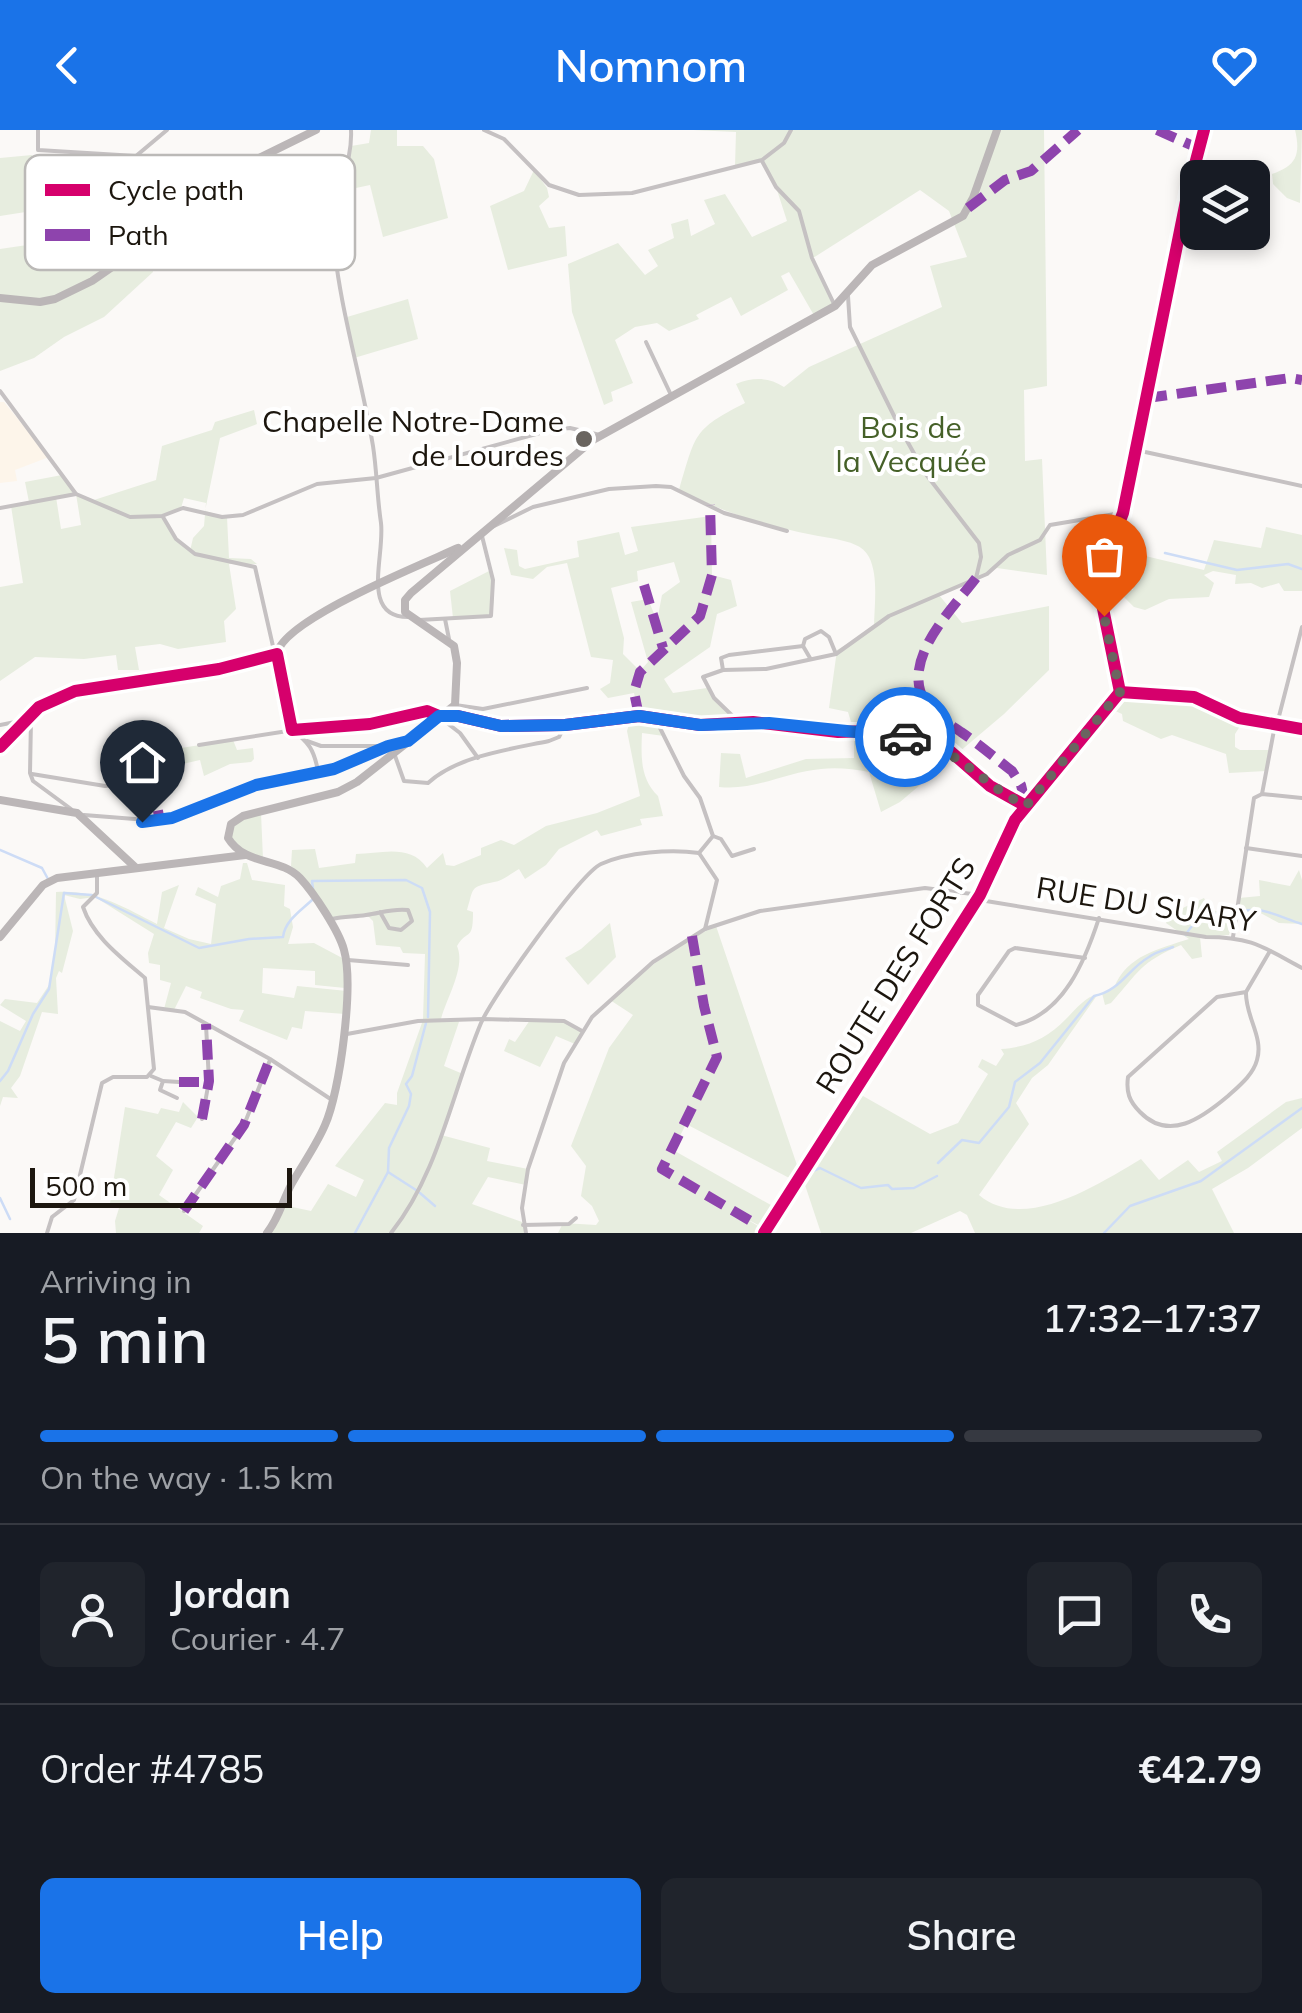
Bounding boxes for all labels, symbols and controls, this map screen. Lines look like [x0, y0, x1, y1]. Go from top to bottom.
text: Nomnom [555, 37, 747, 93]
icon: back [40, 38, 95, 93]
icon: heart [1207, 38, 1262, 93]
legend [25, 155, 355, 270]
map controls [1180, 160, 1270, 250]
button: layers [1180, 160, 1270, 250]
text: Cycle path [108, 172, 244, 207]
text: Path [108, 217, 169, 252]
place label: Chapelle Notre-Dame de Lourdes [262, 402, 564, 474]
park label: Bois de la Vecquée [836, 408, 986, 480]
marker: Chapelle Notre-Dame de Lourdes [573, 428, 595, 450]
pin [1062, 514, 1147, 617]
icon: bag [1077, 529, 1132, 584]
courier [855, 687, 955, 787]
icon: car [878, 710, 933, 765]
pin [100, 720, 185, 823]
icon: home [115, 735, 170, 790]
street label: ROUTE DES FORTS [807, 850, 983, 1101]
street label: RUE DU SUARY [1034, 868, 1259, 940]
scale bar [30, 1163, 292, 1208]
text: 500 m [45, 1168, 127, 1203]
text: Arriving in [40, 1261, 192, 1301]
text: 17:32–17:37 [1042, 1294, 1262, 1342]
text: 5 min [40, 1298, 209, 1379]
text: On the way · 1.5 km [40, 1457, 334, 1497]
button: person [40, 1562, 145, 1667]
button: chat [1027, 1562, 1132, 1667]
button: phone [1157, 1562, 1262, 1667]
text: Jordan [170, 1570, 291, 1618]
text: Courier · 4.7 [170, 1618, 346, 1658]
text: Order #4785 [40, 1745, 264, 1793]
text: €42.79 [1139, 1745, 1262, 1793]
button: Help [40, 1878, 641, 1993]
button: Share [661, 1878, 1262, 1993]

